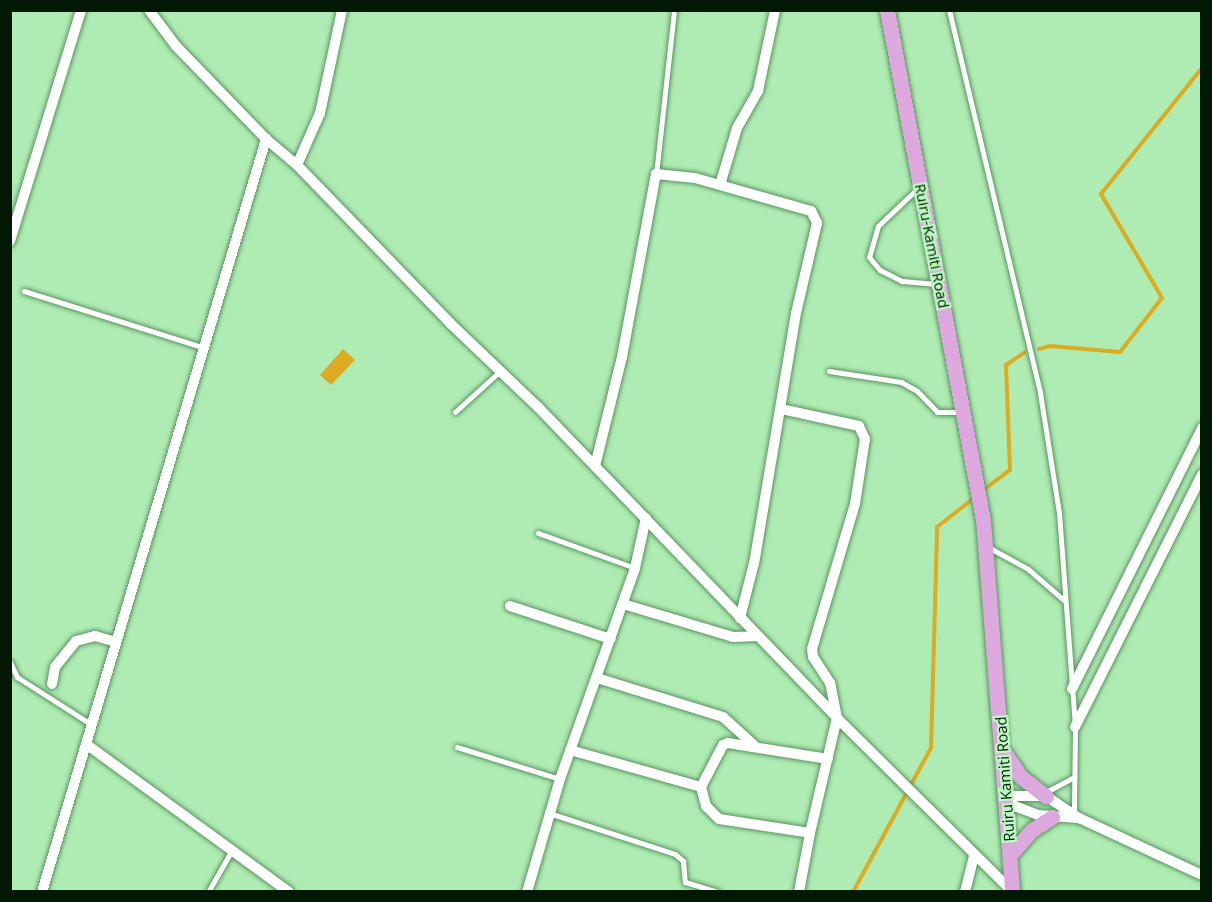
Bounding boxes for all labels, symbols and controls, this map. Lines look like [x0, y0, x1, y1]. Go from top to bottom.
street label: Ruiru-Kamiti Road [911, 182, 953, 310]
street label: Ruiru Kamiti Road [992, 716, 1018, 842]

